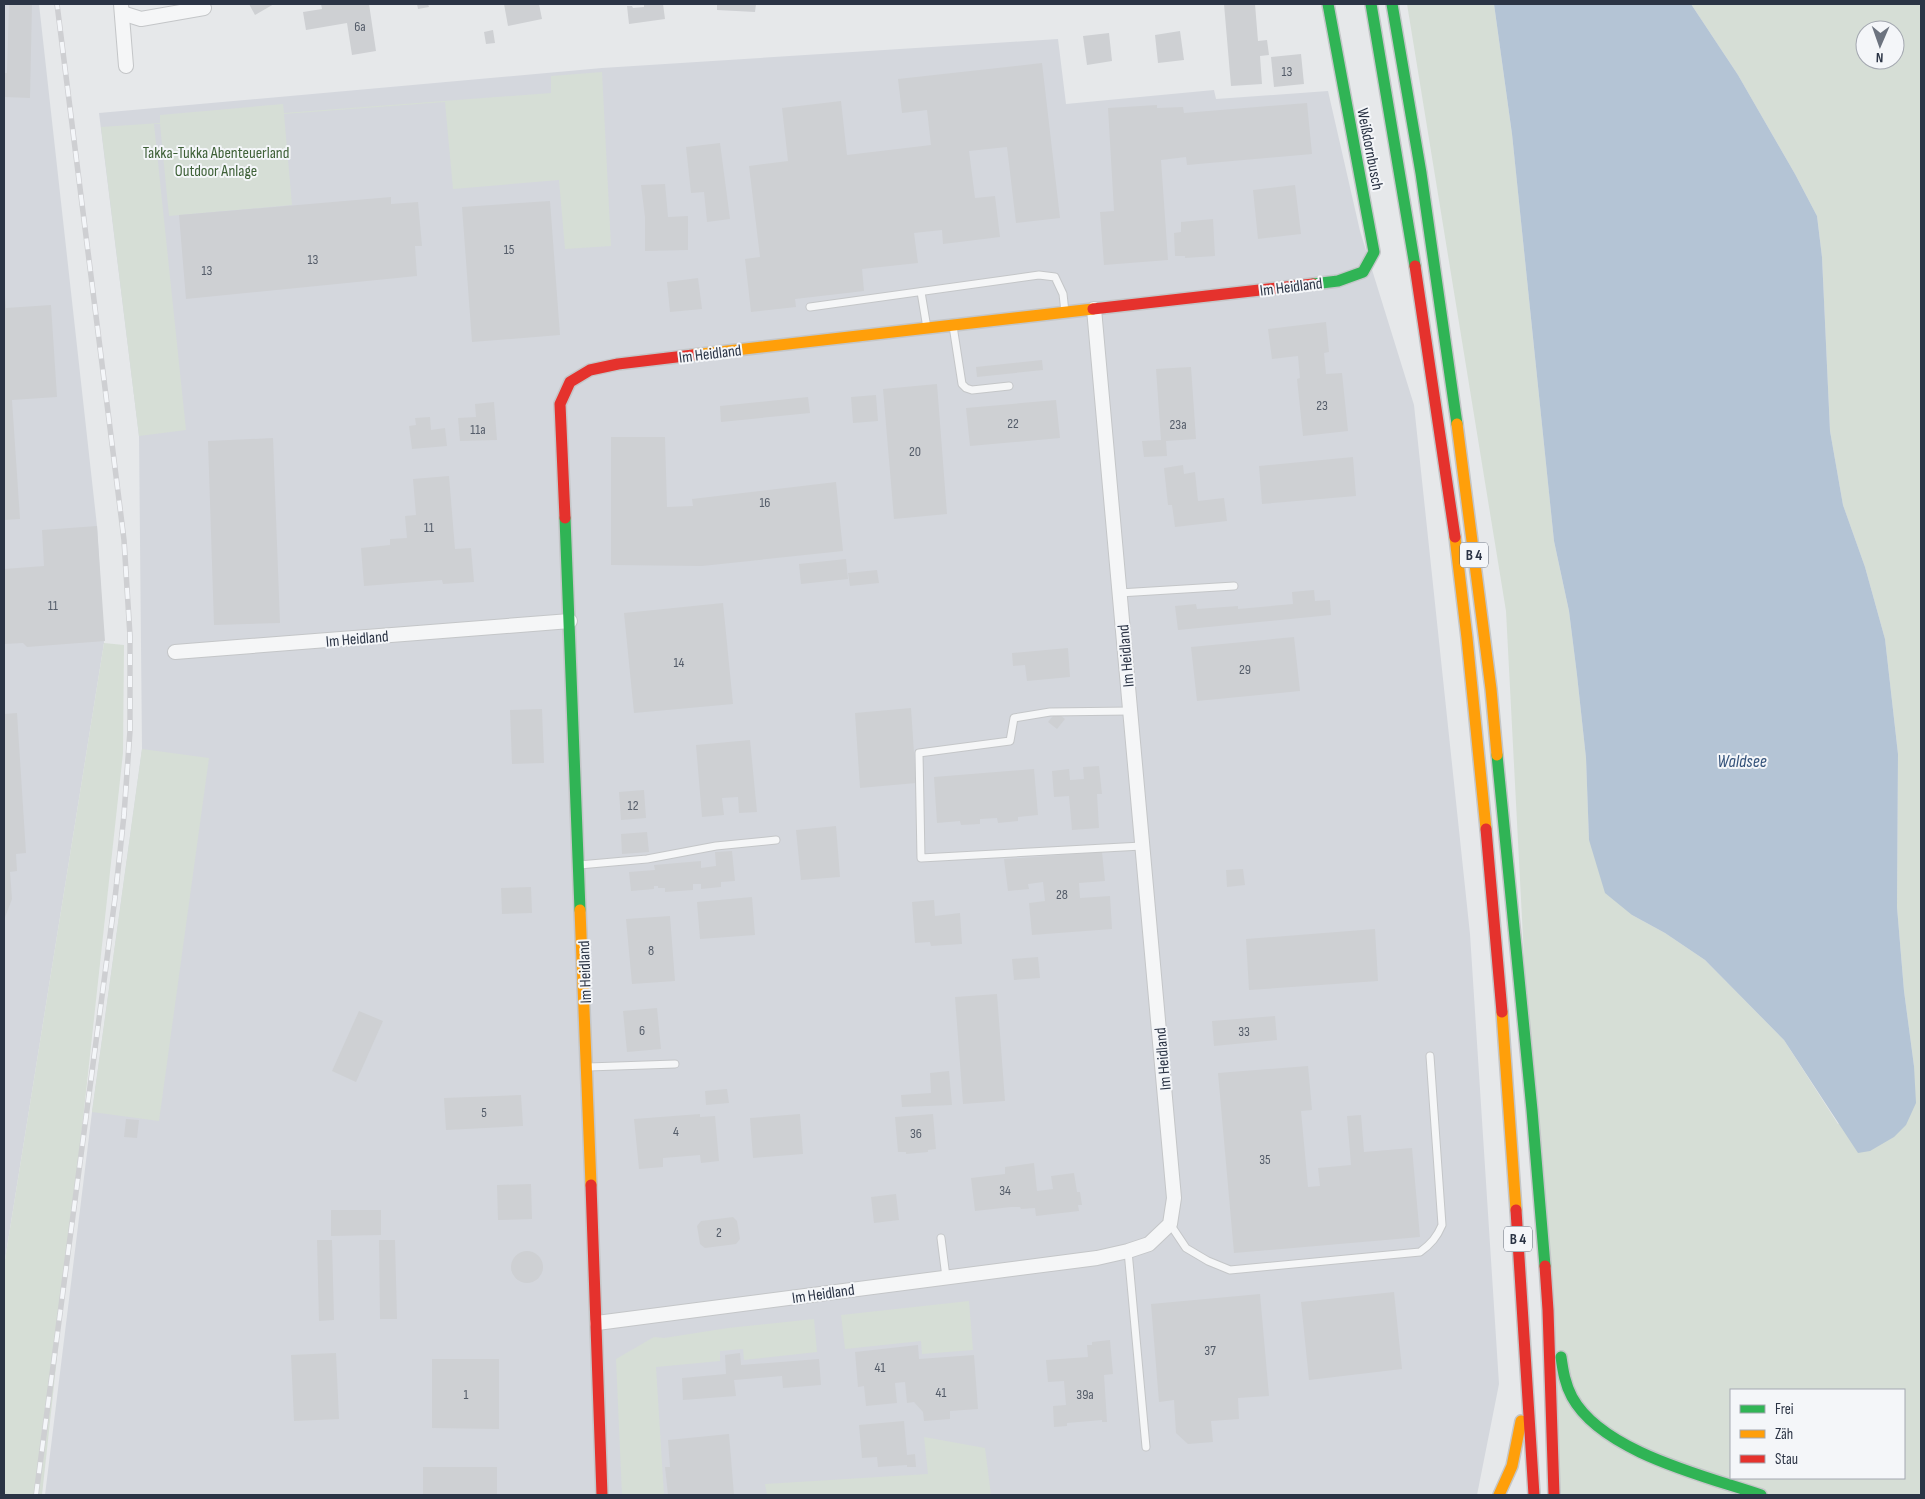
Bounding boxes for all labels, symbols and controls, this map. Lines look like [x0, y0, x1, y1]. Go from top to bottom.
house number: 6a [354, 18, 366, 35]
north arrow [1855, 20, 1905, 70]
text: N [1876, 49, 1884, 66]
house number: 13 [1282, 63, 1293, 80]
street label: Weißdornbusch [1352, 107, 1387, 192]
park label: Takka-Tukka Abenteuerland Outdoor Anlage [143, 144, 289, 181]
house number: 15 [504, 241, 515, 258]
house number: 13 [308, 251, 319, 268]
house number: 13 [202, 262, 213, 279]
street label: Im Heidland [1259, 274, 1324, 301]
street label: Im Heidland [678, 341, 743, 368]
house number: 23 [1316, 397, 1328, 414]
house number: 22 [1007, 415, 1019, 432]
house number: 23a [1169, 416, 1187, 433]
house number: 11a [470, 421, 486, 438]
house number: 20 [909, 443, 921, 460]
house number: 16 [759, 494, 771, 511]
house number: 11 [424, 519, 434, 536]
road number: B 4 [1460, 542, 1488, 568]
house number: 11 [48, 597, 58, 614]
street label: Im Heidland [1114, 624, 1139, 688]
street label: Im Heidland [325, 627, 389, 652]
house number: 14 [674, 654, 685, 671]
house number: 29 [1239, 661, 1251, 678]
water label: Waldsee [1717, 751, 1767, 772]
house number: 12 [628, 797, 639, 814]
house number: 28 [1056, 886, 1068, 903]
street label: Im Heidland [575, 940, 596, 1004]
house number: 8 [648, 942, 654, 959]
house number: 6 [639, 1022, 645, 1039]
house number: 33 [1238, 1023, 1250, 1040]
street label: Im Heidland [1151, 1027, 1176, 1091]
house number: 5 [481, 1104, 487, 1121]
house number: 4 [673, 1123, 679, 1140]
house number: 36 [910, 1125, 922, 1142]
house number: 35 [1259, 1151, 1271, 1168]
house number: 34 [999, 1182, 1011, 1199]
house number: 2 [716, 1224, 722, 1241]
road number: B 4 [1504, 1226, 1532, 1252]
street label: Im Heidland [791, 1281, 856, 1308]
house number: 37 [1204, 1342, 1216, 1359]
house number: 41 [875, 1359, 885, 1376]
house number: 41 [936, 1384, 946, 1401]
house number: 1 [464, 1386, 469, 1403]
house number: 39a [1076, 1386, 1094, 1403]
legend [1730, 1389, 1905, 1479]
text: Frei [1775, 1400, 1794, 1419]
text: Zäh [1775, 1425, 1793, 1444]
text: Stau [1775, 1450, 1798, 1469]

